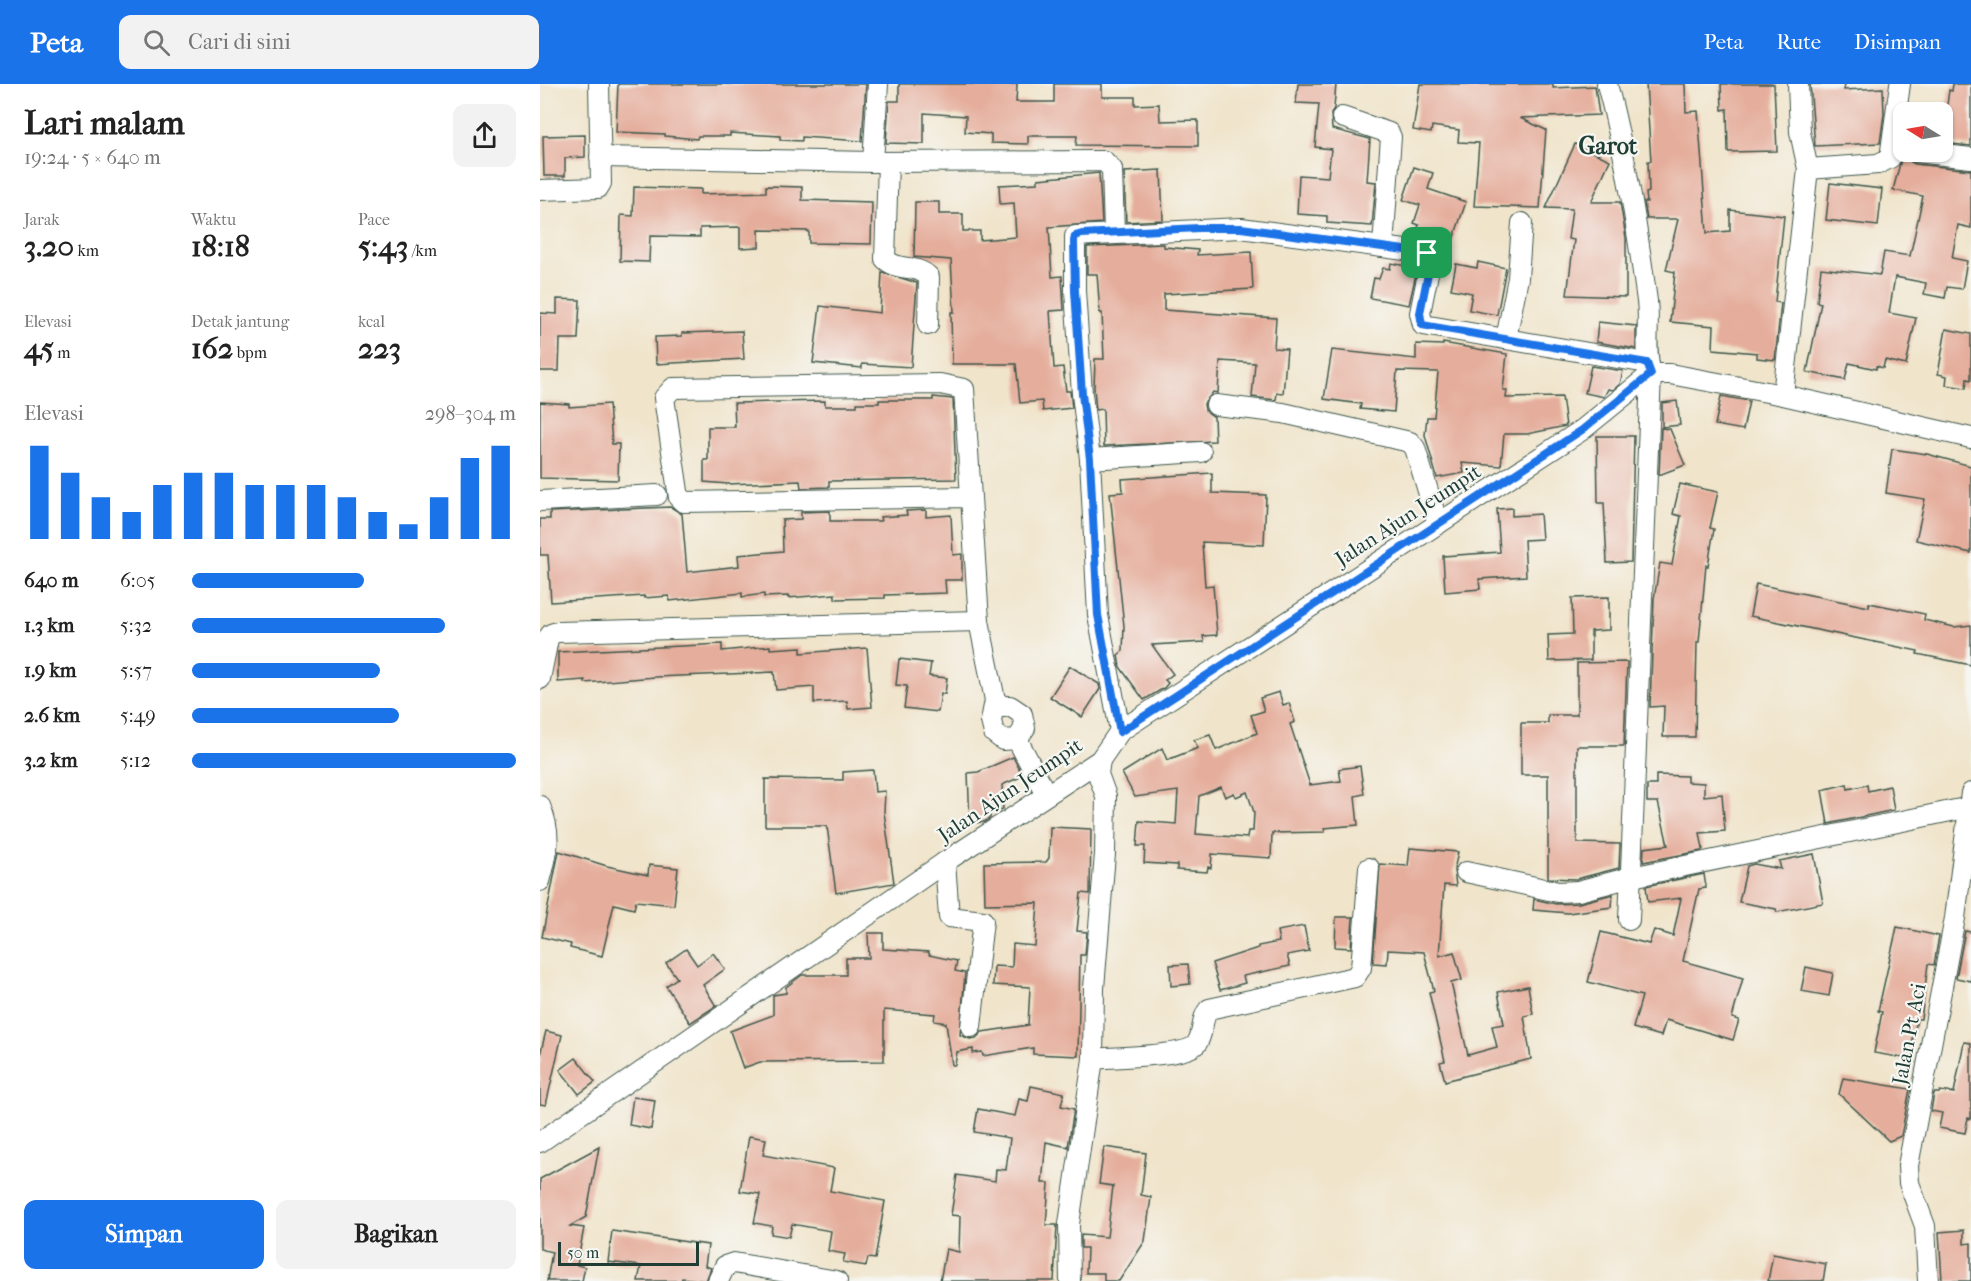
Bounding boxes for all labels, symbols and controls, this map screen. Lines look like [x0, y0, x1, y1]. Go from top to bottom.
search box [119, 15, 539, 69]
text: Peta [30, 26, 83, 59]
icon: search [140, 26, 173, 59]
text: Cari di sini [188, 29, 291, 55]
text: Peta [1704, 30, 1743, 54]
text: Rute [1776, 30, 1821, 54]
text: Disimpan [1854, 30, 1941, 54]
north arrow [1893, 102, 1953, 162]
map controls [1893, 102, 1953, 162]
text: Lari malam [24, 104, 185, 143]
button: share [453, 104, 516, 167]
district label: Garot [1579, 132, 1638, 160]
text: 19:24 · 5 × 640 m [24, 146, 161, 169]
text: Jarak [24, 210, 60, 229]
text: Waktu [191, 210, 236, 229]
text: Pace [358, 210, 390, 229]
pin [1401, 227, 1452, 278]
text: 3.20 [24, 229, 74, 264]
text: 18:18 [191, 229, 250, 264]
text: 5:43 [358, 229, 408, 264]
icon: arrive [1410, 236, 1443, 269]
text: km [74, 241, 99, 260]
text: /km [408, 241, 437, 260]
text: Elevasi [24, 312, 72, 331]
text: Detak jantung [191, 312, 289, 331]
text: kcal [358, 312, 385, 331]
text: 45 [24, 331, 54, 366]
text: 162 [191, 331, 233, 366]
text: 223 [358, 331, 401, 366]
text: m [54, 343, 71, 362]
text: bpm [233, 343, 267, 362]
text: Elevasi [24, 402, 84, 425]
text: 298–304 m [425, 402, 516, 425]
street label: Jalan Ajun Jeumpit [1329, 459, 1486, 572]
text: 640 m [24, 569, 79, 592]
text: 6:05 [120, 569, 155, 592]
text: 1.3 km [24, 614, 74, 637]
text: 5:32 [120, 614, 152, 637]
text: 1.9 km [24, 659, 76, 682]
text: 5:57 [120, 659, 152, 682]
text: 2.6 km [24, 704, 80, 727]
text: 5:49 [120, 704, 156, 727]
street label: Jalan Ajun Jeumpit [932, 733, 1087, 848]
text: 3.2 km [24, 749, 78, 772]
text: 5:12 [120, 749, 151, 772]
street label: Jalan Pt Aci [1887, 981, 1931, 1089]
button: Simpan [24, 1200, 264, 1269]
button: Bagikan [276, 1200, 516, 1269]
scale bar [558, 1239, 699, 1266]
text: 50 m [567, 1243, 599, 1262]

